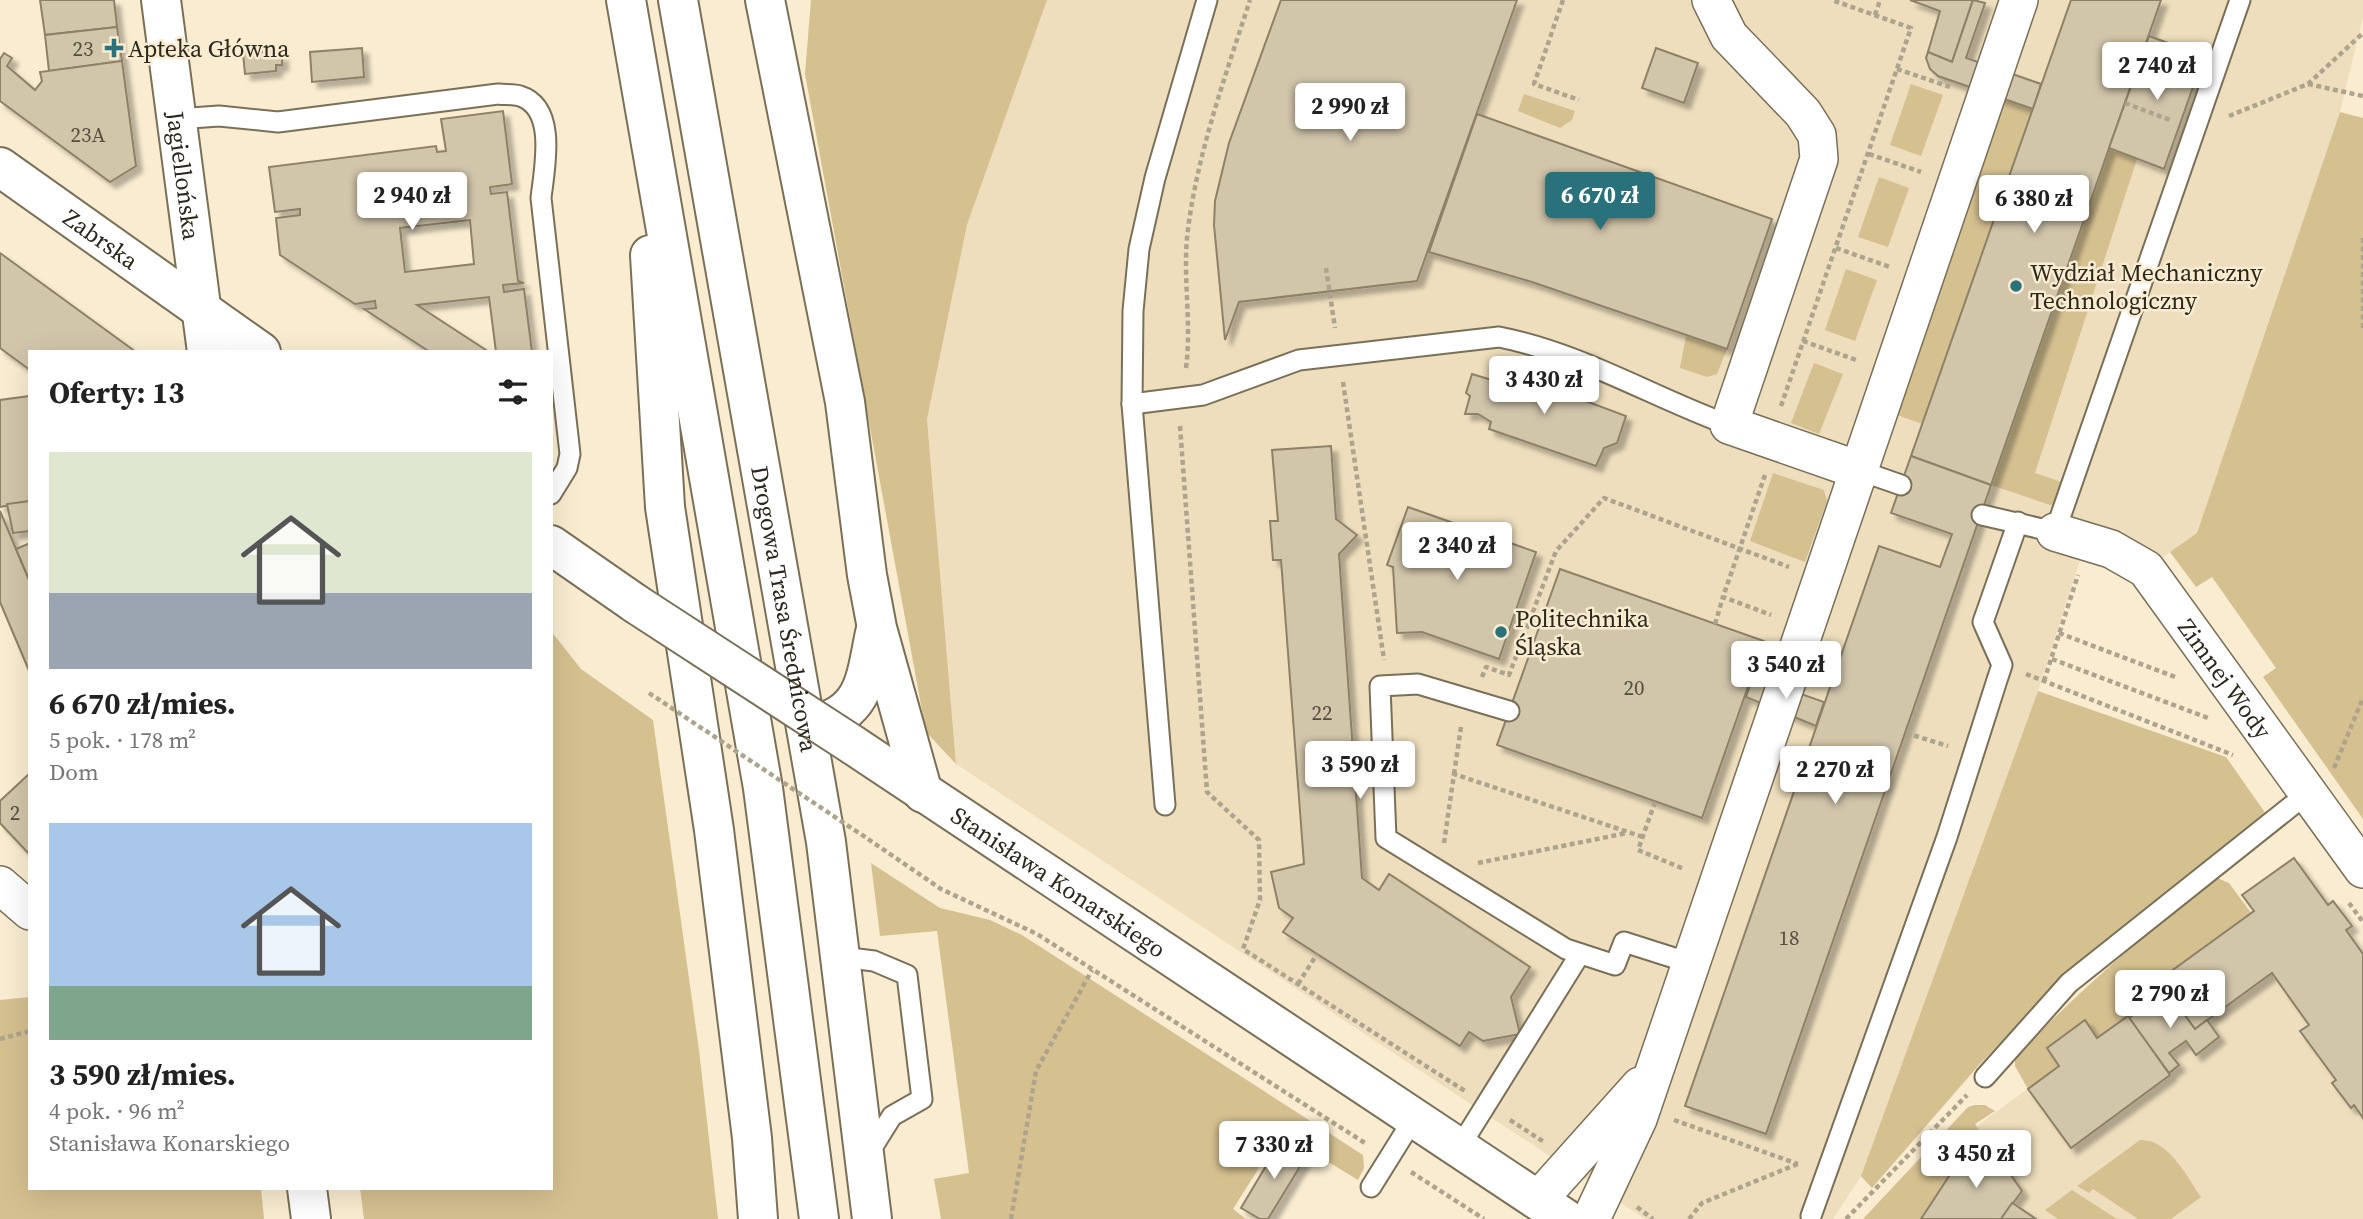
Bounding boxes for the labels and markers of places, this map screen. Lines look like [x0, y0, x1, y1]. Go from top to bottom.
place label: Apteka Główna [128, 32, 290, 65]
marker: Apteka Główna [106, 40, 122, 56]
pin: 2 740 zł [2085, 42, 2229, 102]
pin: 2 990 zł [1278, 83, 1422, 143]
pin: 2 940 zł [340, 173, 484, 232]
pin: 6 670 zł [1528, 173, 1672, 232]
pin: 6 380 zł [1962, 176, 2106, 235]
place label: Wydział Mechaniczny Technologiczny [2030, 256, 2263, 317]
marker: Wydział Mechaniczny Technologiczny [2008, 278, 2024, 294]
pin: 3 430 zł [1472, 356, 1616, 416]
pin: 2 340 zł [1385, 522, 1529, 582]
place label: Politechnika Śląska [1515, 602, 1650, 663]
marker: Politechnika Śląska [1493, 624, 1509, 640]
pin: 3 540 zł [1714, 642, 1858, 701]
pin: 3 590 zł [1288, 742, 1432, 801]
pin: 2 270 zł [1763, 746, 1907, 806]
pin: 2 790 zł [2098, 970, 2242, 1030]
pin: 7 330 zł [1202, 1122, 1346, 1181]
pin: 3 450 zł [1904, 1130, 2048, 1190]

